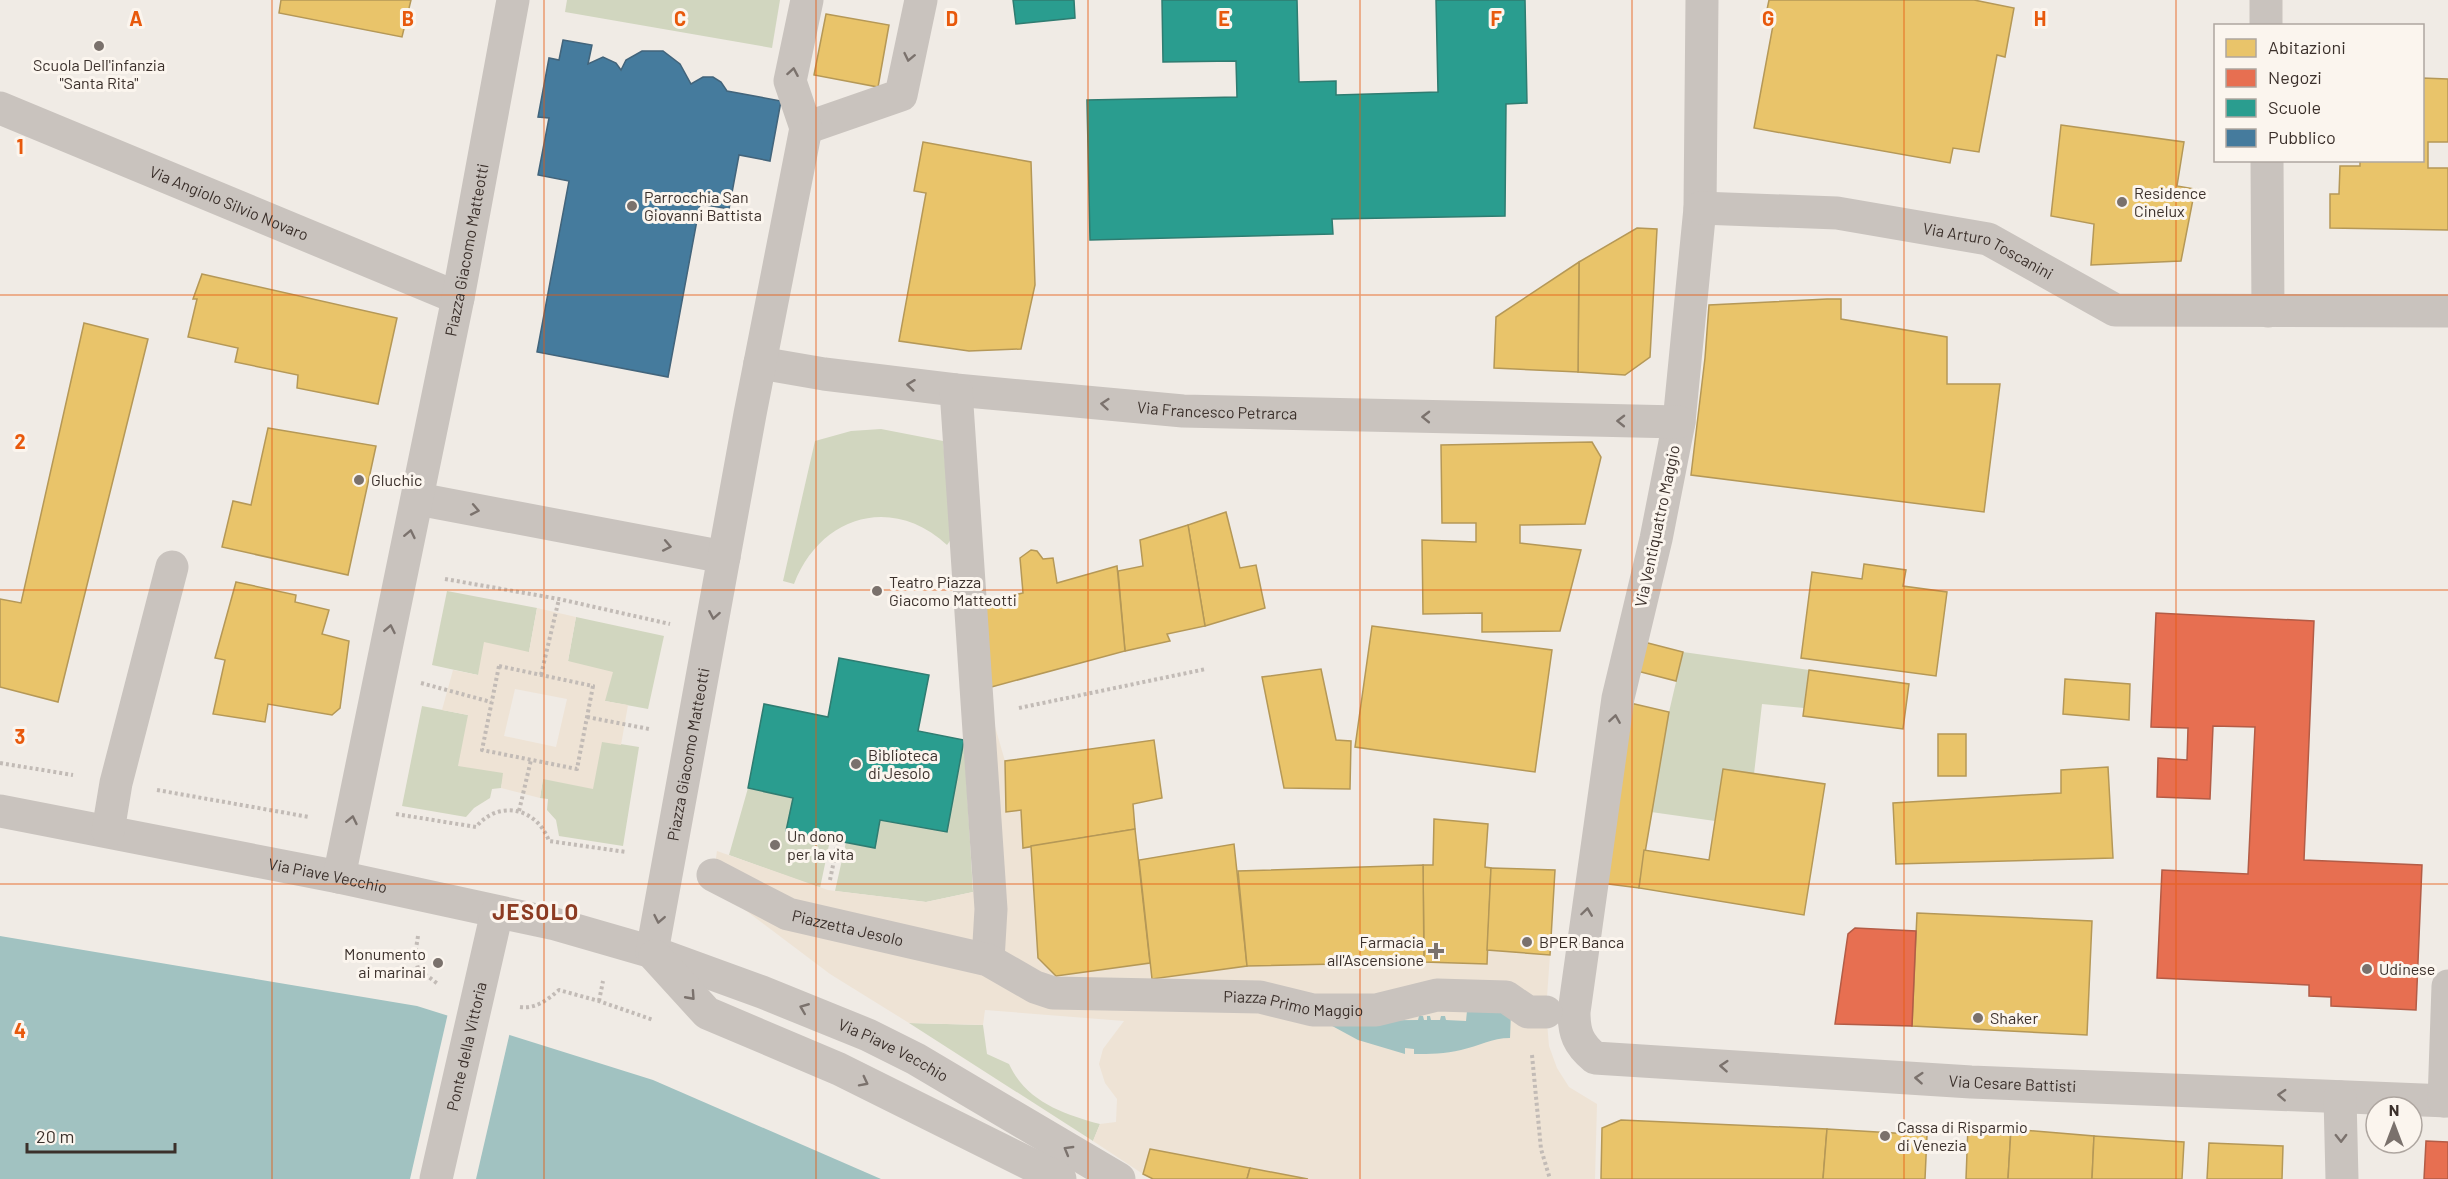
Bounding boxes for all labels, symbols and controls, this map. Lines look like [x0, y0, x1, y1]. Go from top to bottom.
text: A [129, 6, 143, 30]
text: B [402, 6, 414, 30]
text: C [674, 6, 686, 30]
text: D [946, 6, 958, 30]
text: E [1218, 6, 1230, 30]
text: F [1490, 6, 1502, 30]
text: G [1762, 6, 1774, 30]
text: H [2034, 6, 2046, 30]
legend [2214, 24, 2424, 162]
text: Abitazioni [2268, 36, 2346, 58]
marker: Scuola Dell'infanzia "Santa Rita" [92, 39, 106, 53]
one-way arrow [903, 52, 916, 62]
place label: Scuola Dell'infanzia "Santa Rita" [33, 55, 165, 92]
text: Negozi [2268, 66, 2322, 88]
one-way arrow [786, 67, 798, 77]
text: Scuole [2268, 96, 2321, 118]
text: Pubblico [2268, 126, 2336, 148]
text: 1 [16, 134, 24, 158]
street label: Via Angiolo Silvio Novaro [147, 161, 312, 244]
street label: Piazza Giacomo Matteotti [440, 162, 492, 338]
place label: Residence Cinelux [2134, 183, 2206, 220]
place label: Parrocchia San Giovanni Battista [644, 187, 762, 224]
marker: Residence Cinelux [2115, 195, 2129, 209]
marker: Parrocchia San Giovanni Battista [625, 199, 639, 213]
street label: Via Arturo Toscanini [1922, 218, 2057, 283]
one-way arrow [907, 379, 916, 391]
street label: Via Francesco Petrarca [1136, 397, 1298, 423]
one-way arrow [1101, 398, 1110, 411]
one-way arrow [1421, 410, 1430, 423]
one-way arrow [1616, 415, 1625, 427]
text: 2 [14, 429, 26, 453]
street label: Via Ventiquattro Maggio [1630, 443, 1683, 609]
place label: Gluchic [371, 470, 422, 489]
marker: Gluchic [352, 473, 366, 487]
one-way arrow [470, 503, 480, 515]
one-way arrow [403, 529, 416, 539]
one-way arrow [661, 539, 671, 552]
place label: Teatro Piazza Giacomo Matteotti [889, 572, 1017, 609]
marker: Teatro Piazza Giacomo Matteotti [870, 584, 884, 598]
one-way arrow [708, 610, 720, 619]
one-way arrow [383, 624, 396, 634]
street label: Piazza Giacomo Matteotti [662, 666, 713, 842]
one-way arrow [1608, 714, 1621, 724]
text: 3 [15, 724, 25, 748]
place label: Biblioteca di Jesolo [868, 745, 938, 782]
marker: Biblioteca di Jesolo [849, 757, 863, 771]
one-way arrow [345, 815, 358, 825]
place label: Un dono per la vita [787, 826, 854, 863]
marker: Un dono per la vita [768, 838, 782, 852]
street label: Via Piave Vecchio [267, 853, 389, 896]
district label: JESOLO [492, 898, 580, 924]
street label: Piazzetta Jesolo [790, 905, 906, 949]
one-way arrow [1580, 907, 1593, 917]
one-way arrow [653, 913, 666, 923]
place label: Farmacia all'Ascensione [1327, 932, 1424, 969]
place label: BPER Banca [1539, 932, 1624, 951]
marker: BPER Banca [1520, 935, 1534, 949]
place label: Monumento ai marinai [344, 944, 426, 981]
marker: Farmacia all'Ascensione [1429, 944, 1443, 958]
marker: Monumento ai marinai [431, 956, 445, 970]
place label: Udinese [2379, 959, 2435, 978]
marker: Udinese [2360, 962, 2374, 976]
street label: Ponte della Vittoria [442, 980, 490, 1113]
street label: Piazza Primo Maggio [1223, 986, 1363, 1019]
one-way arrow [684, 989, 695, 1000]
one-way arrow [799, 1003, 810, 1016]
place label: Shaker [1990, 1008, 2038, 1027]
marker: Shaker [1971, 1011, 1985, 1025]
street label: Via Piave Vecchio [836, 1014, 952, 1085]
text: 4 [14, 1018, 26, 1042]
one-way arrow [1720, 1060, 1729, 1073]
street label: Via Cesare Battisti [1948, 1071, 2077, 1095]
one-way arrow [1914, 1072, 1923, 1085]
one-way arrow [858, 1075, 868, 1086]
one-way arrow [2277, 1088, 2286, 1101]
north arrow [2364, 1095, 2424, 1155]
text: N [2389, 1100, 2399, 1119]
scale bar [27, 1116, 176, 1154]
place label: Cassa di Risparmio di Venezia [1897, 1117, 2028, 1154]
text: 20 m [36, 1125, 74, 1147]
marker: Cassa di Risparmio di Venezia [1878, 1129, 1892, 1143]
one-way arrow [2335, 1134, 2347, 1143]
one-way arrow [1064, 1146, 1074, 1157]

